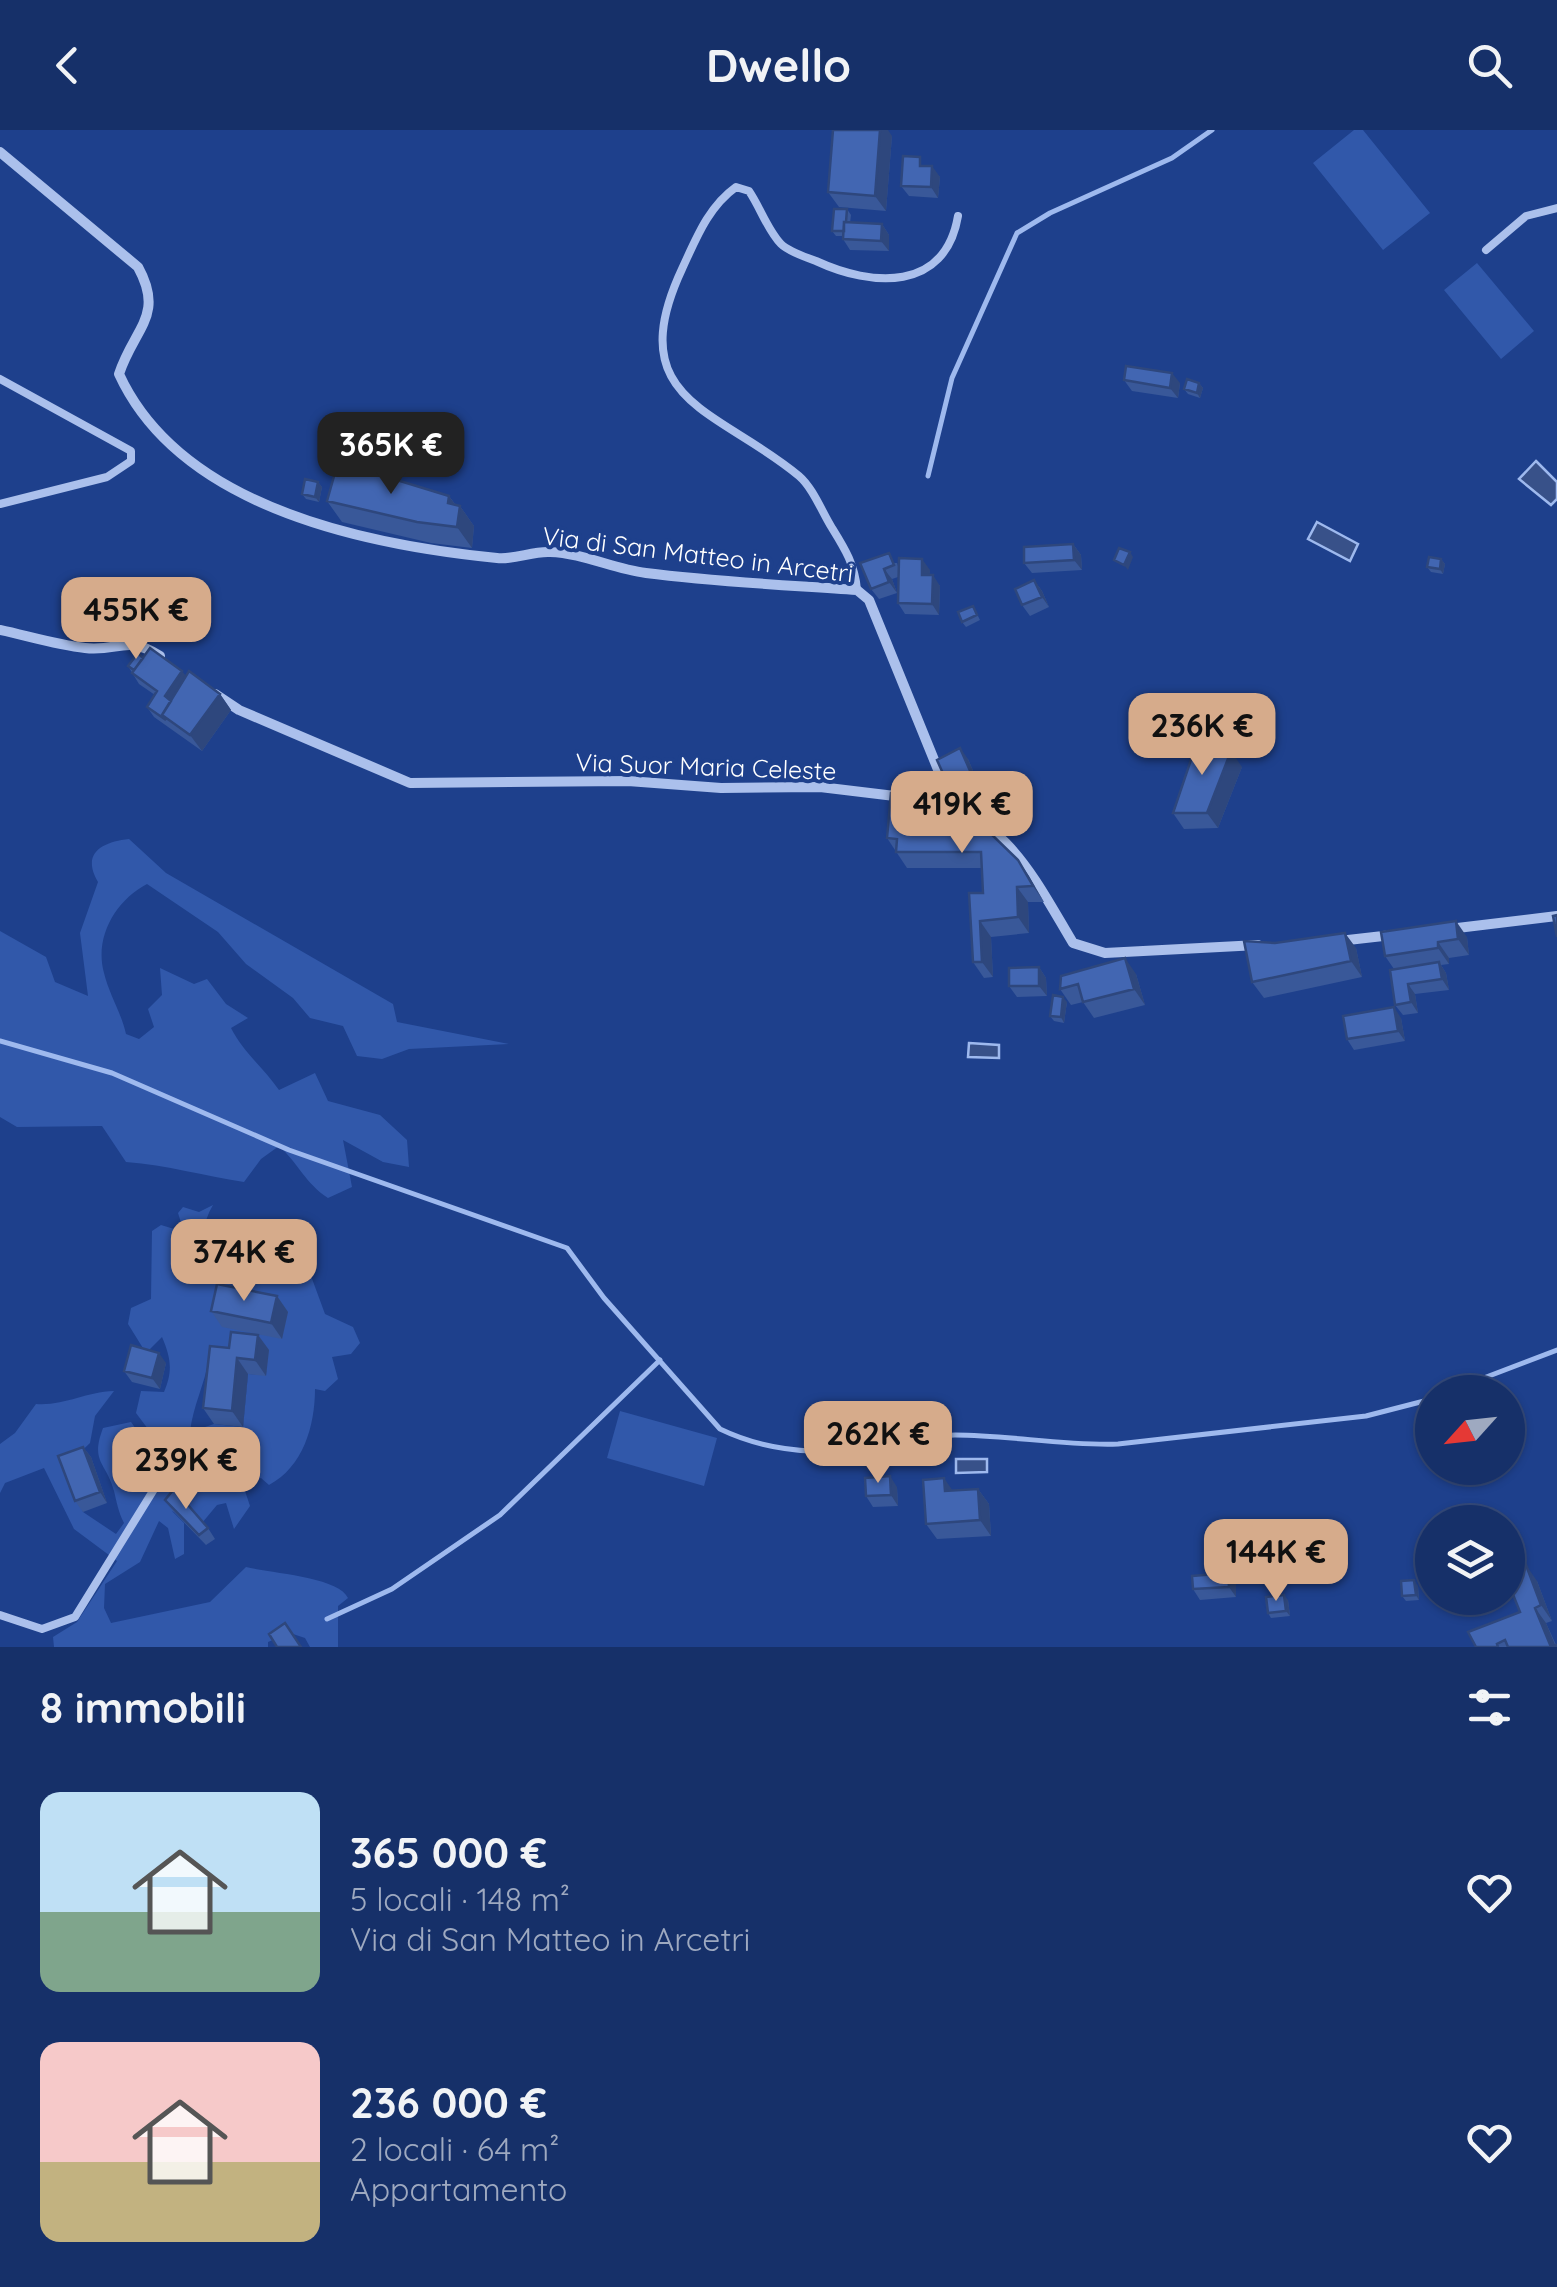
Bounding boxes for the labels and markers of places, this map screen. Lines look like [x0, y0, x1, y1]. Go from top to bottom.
pin: 365K € [310, 412, 472, 497]
pin: 455K € [55, 577, 217, 662]
pin: 236K € [1121, 693, 1283, 778]
pin: 419K € [881, 771, 1043, 856]
pin: 374K € [163, 1219, 325, 1304]
pin: 262K € [797, 1401, 959, 1486]
pin: 239K € [105, 1427, 267, 1512]
pin: 144K € [1195, 1519, 1357, 1604]

